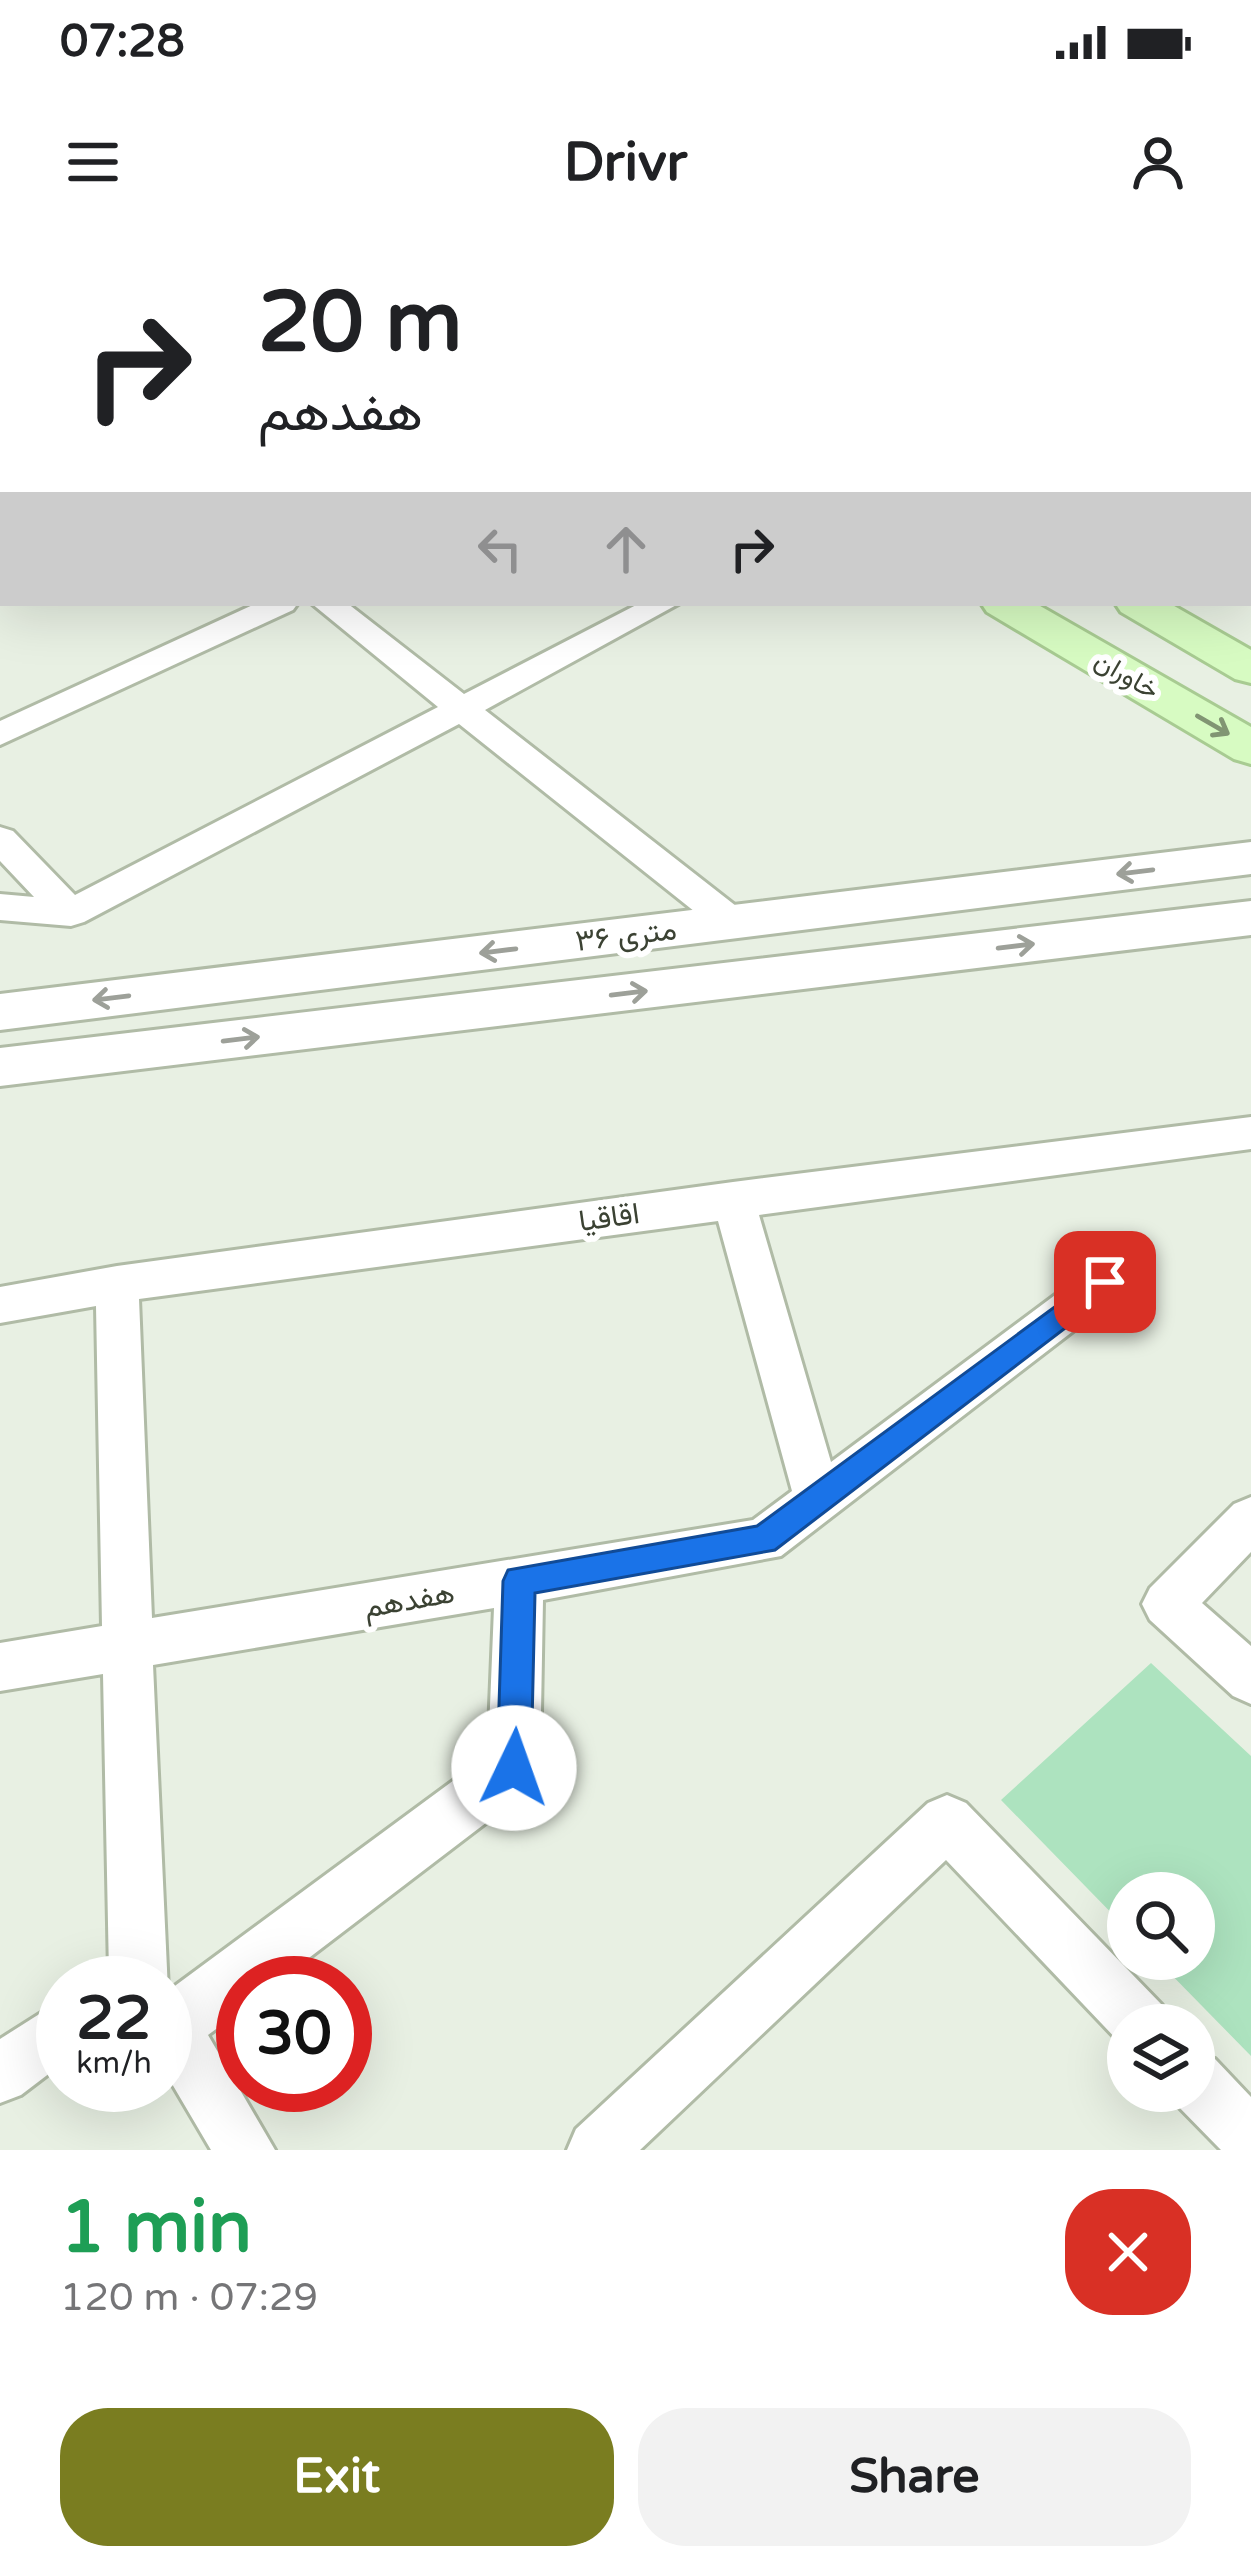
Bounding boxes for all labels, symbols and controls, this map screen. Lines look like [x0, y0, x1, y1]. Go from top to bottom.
text: 07:28 [60, 15, 185, 69]
icon: menu [60, 129, 126, 195]
icon: person [1125, 129, 1191, 195]
text: Drivr [564, 130, 687, 195]
text: 20 m [258, 273, 462, 374]
icon: right [60, 288, 216, 444]
text: هفدهم [258, 380, 423, 445]
icon: left [467, 516, 533, 582]
icon: ahead [593, 516, 659, 582]
icon: right [719, 516, 785, 582]
street label: خاوران [1089, 644, 1165, 707]
one-way arrow [1195, 714, 1230, 738]
one-way arrow [1116, 862, 1155, 884]
street label: ۳۶ متری [573, 911, 679, 960]
one-way arrow [996, 935, 1035, 957]
one-way arrow [479, 940, 518, 962]
one-way arrow [608, 981, 647, 1003]
one-way arrow [92, 987, 131, 1010]
one-way arrow [221, 1027, 260, 1049]
street label: اقاقیا [576, 1195, 642, 1240]
pin [1054, 1231, 1156, 1333]
icon: arrive [1072, 1249, 1138, 1315]
street label: هفدهم [361, 1574, 457, 1627]
position arrow [451, 1705, 577, 1831]
map controls [1107, 1872, 1215, 2112]
button: search [1107, 1872, 1215, 1980]
speed limit sign: 30 [216, 1956, 372, 2112]
text: 22 [76, 1983, 152, 2055]
button: layers [1107, 2004, 1215, 2112]
text: km/h [76, 2045, 152, 2082]
text: 1 min [60, 2185, 252, 2272]
button: close [1065, 2189, 1191, 2315]
text: 120 m · 07:29 [60, 2274, 318, 2321]
button: Exit [60, 2408, 614, 2546]
button: Share [638, 2408, 1191, 2546]

